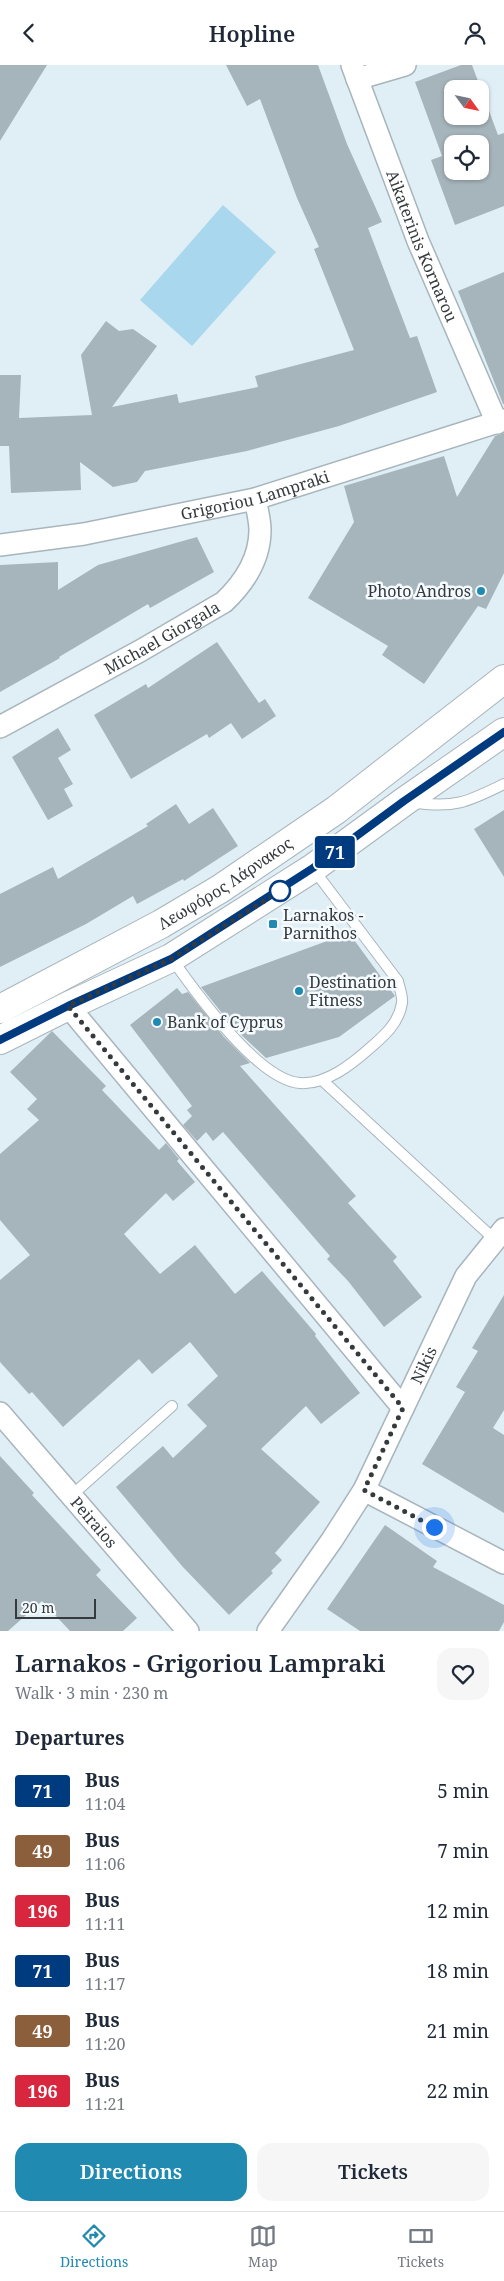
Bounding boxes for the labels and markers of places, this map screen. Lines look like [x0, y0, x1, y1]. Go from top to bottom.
place label: Photo Andros [368, 580, 471, 602]
marker: Photo Andros [475, 585, 487, 597]
unlabelled marker [269, 880, 291, 902]
place label: Larnakos - Parnithos [283, 904, 363, 944]
marker: Larnakos - Parnithos [267, 918, 279, 930]
place label: Destination Fitness [309, 971, 397, 1011]
marker: Destination Fitness [293, 985, 305, 997]
place label: Bank of Cyprus [167, 1011, 283, 1033]
marker: Bank of Cyprus [151, 1016, 163, 1028]

